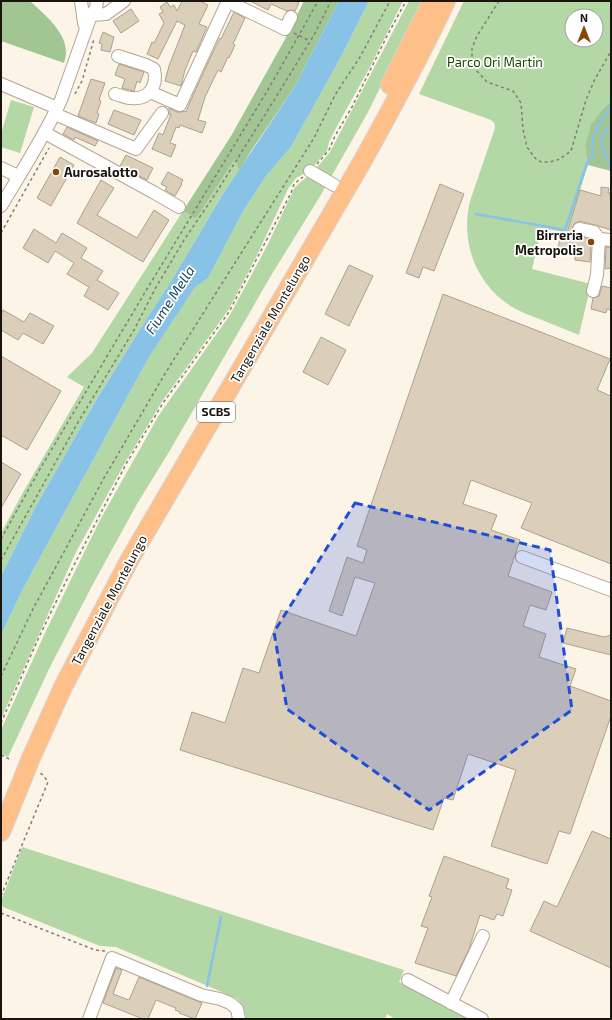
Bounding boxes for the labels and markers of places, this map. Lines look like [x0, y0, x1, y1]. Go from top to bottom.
place label: Aurosalotto [64, 164, 138, 180]
marker: Aurosalotto [51, 167, 61, 177]
place label: Birreria Metropolis [515, 227, 583, 258]
marker: Birreria Metropolis [586, 237, 596, 247]

